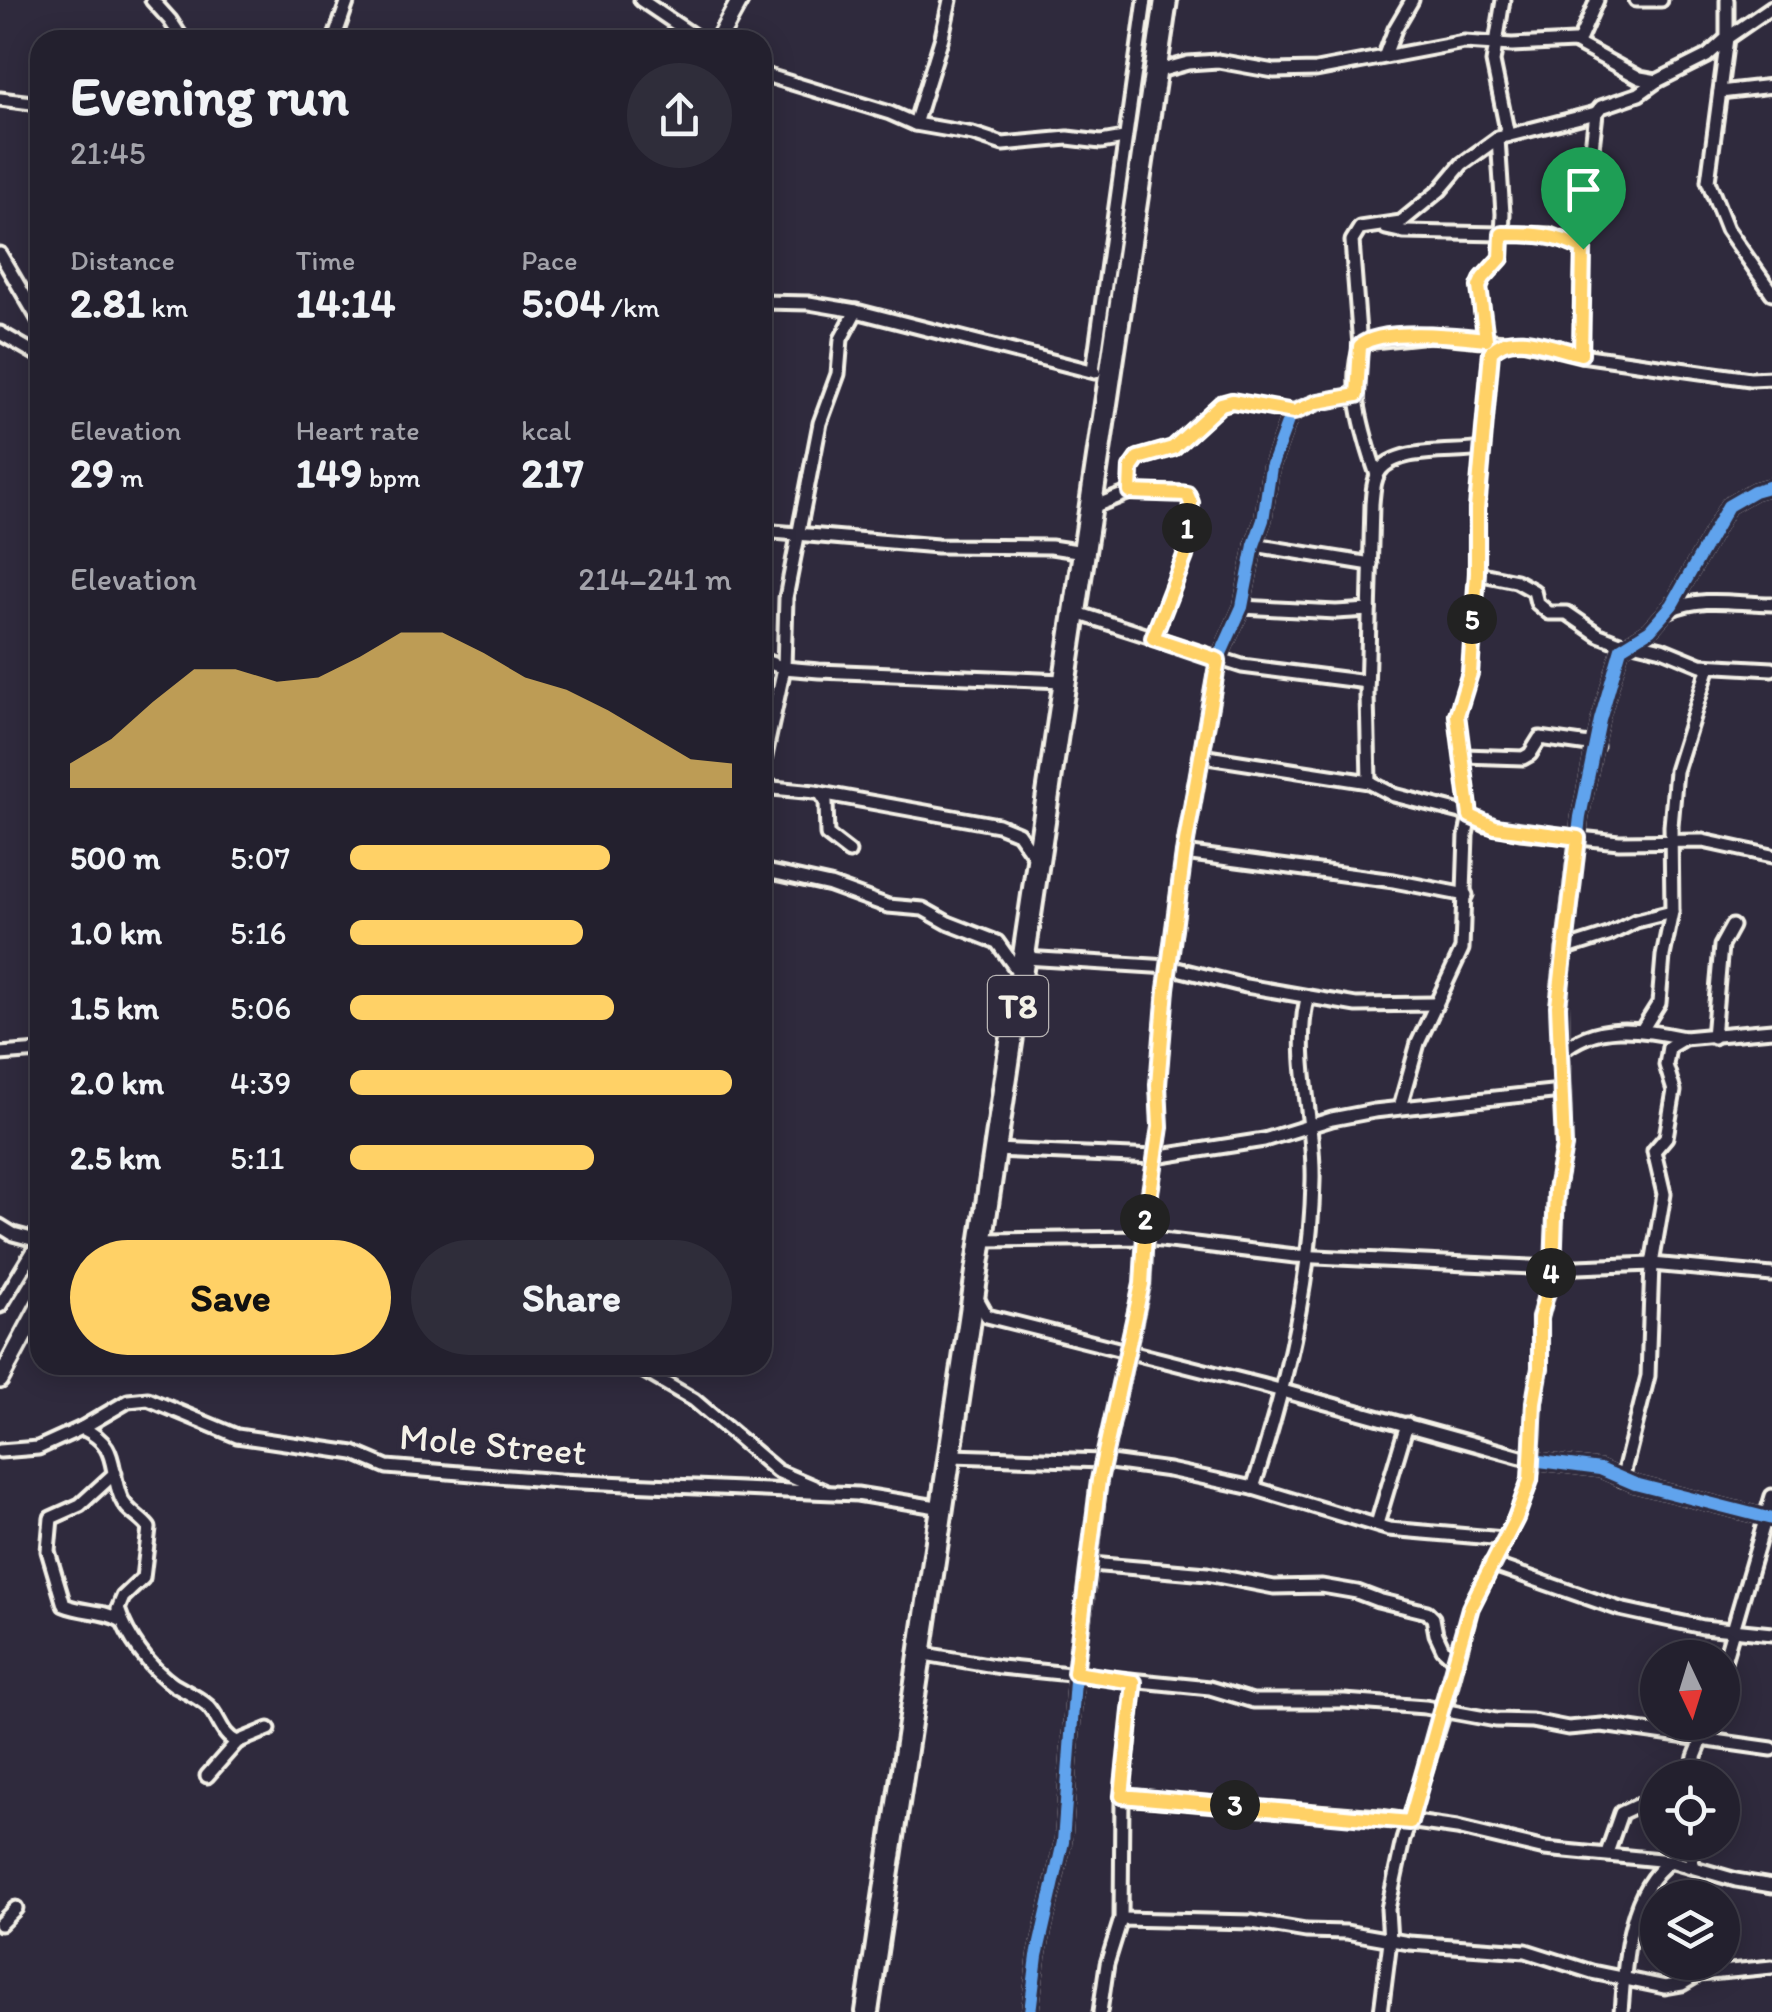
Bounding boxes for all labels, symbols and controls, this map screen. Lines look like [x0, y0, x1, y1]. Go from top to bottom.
text: Evening run [70, 63, 349, 129]
button: share [627, 63, 732, 168]
text: 21:45 [70, 134, 146, 172]
pin [1541, 147, 1626, 250]
icon: arrive [1556, 162, 1611, 217]
text: Distance [70, 243, 175, 277]
text: Time [296, 243, 355, 277]
text: Pace [521, 243, 577, 277]
text: 2.81 [70, 277, 145, 328]
text: 14:14 [296, 277, 395, 328]
text: 5:04 [521, 277, 605, 328]
text: km [145, 290, 188, 324]
text: /km [605, 290, 660, 324]
text: Elevation [70, 413, 181, 447]
text: Heart rate [296, 413, 420, 447]
text: kcal [521, 413, 571, 447]
text: 29 [70, 447, 114, 498]
text: 149 [296, 447, 362, 498]
text: 217 [521, 447, 584, 498]
text: m [114, 460, 144, 494]
text: bpm [362, 460, 421, 494]
pin: 1 [1162, 503, 1212, 553]
text: 1 [1181, 511, 1194, 545]
text: Elevation [70, 560, 197, 598]
text: 214–241 m [578, 560, 732, 598]
pin: 5 [1447, 594, 1497, 644]
text: 5 [1465, 602, 1479, 636]
text: 500 m [70, 839, 160, 877]
text: 5:07 [230, 839, 290, 877]
text: 1.0 km [70, 914, 162, 952]
text: 5:16 [230, 914, 286, 952]
road number: T8 [988, 976, 1048, 1036]
text: 1.5 km [70, 989, 159, 1027]
text: 5:06 [230, 989, 291, 1027]
text: 2.0 km [70, 1064, 164, 1102]
text: 4:39 [230, 1064, 291, 1102]
text: 2.5 km [70, 1139, 161, 1177]
text: 5:11 [230, 1139, 284, 1177]
pin: 2 [1120, 1194, 1170, 1244]
text: 2 [1138, 1202, 1152, 1236]
button: Save [70, 1240, 391, 1355]
button: Share [411, 1240, 732, 1355]
pin: 4 [1526, 1248, 1576, 1298]
text: 4 [1543, 1256, 1559, 1290]
street label: Mole Street [397, 1413, 589, 1475]
north arrow [1640, 1640, 1740, 1740]
map controls [1640, 1640, 1740, 1980]
button: locate [1640, 1760, 1740, 1860]
pin: 3 [1210, 1780, 1260, 1830]
text: 3 [1227, 1788, 1243, 1822]
button: layers [1640, 1880, 1740, 1980]

